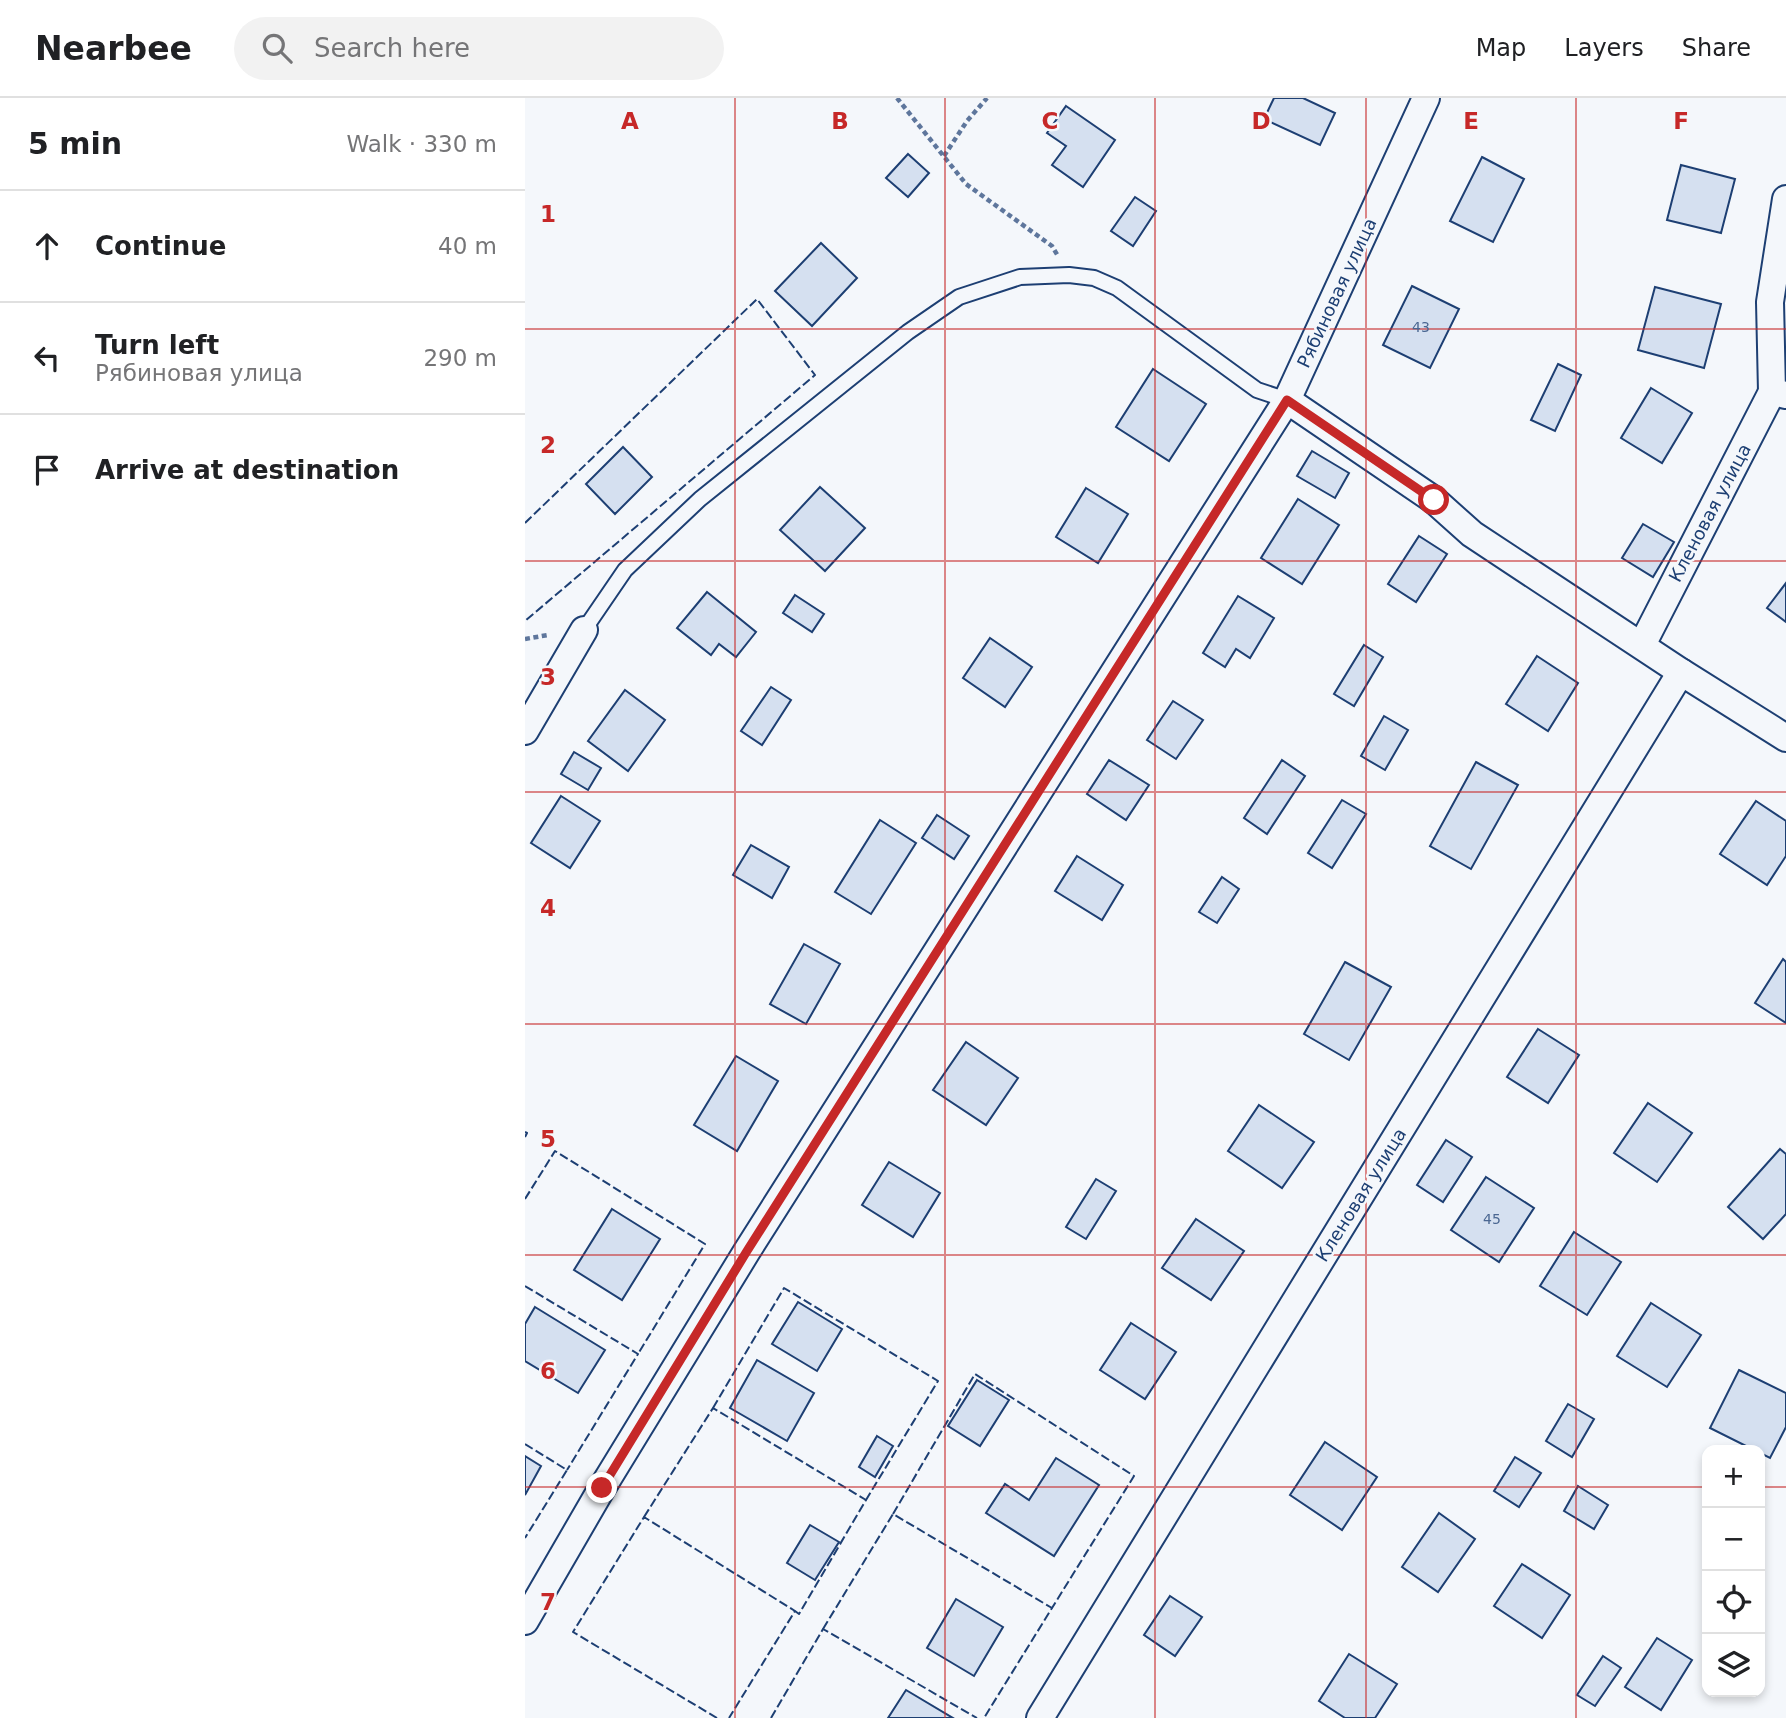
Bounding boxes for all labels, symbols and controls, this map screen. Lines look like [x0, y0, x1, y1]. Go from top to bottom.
search box [234, 17, 724, 80]
text: Nearbee [35, 29, 192, 68]
icon: search [258, 29, 296, 67]
text: Search here [314, 33, 470, 63]
text: Map [1476, 34, 1526, 62]
text: Layers [1564, 34, 1644, 62]
text: Share [1682, 34, 1751, 62]
text: A [621, 108, 639, 134]
text: B [831, 108, 849, 134]
text: C [1042, 108, 1058, 134]
text: D [1251, 108, 1271, 134]
text: E [1463, 108, 1479, 134]
text: F [1673, 108, 1689, 134]
text: 5 min [28, 126, 122, 161]
text: Walk · 330 m [346, 131, 497, 157]
text: 1 [540, 201, 556, 227]
street label: Рябиновая улица [1293, 215, 1380, 371]
icon: ahead [28, 227, 66, 265]
text: Continue [95, 231, 226, 261]
text: 40 m [438, 233, 497, 259]
house number: 43 [1412, 319, 1430, 335]
text: Turn left [95, 330, 219, 360]
icon: left [28, 339, 66, 377]
text: 290 m [423, 345, 497, 371]
text: Рябиновая улица [95, 360, 303, 386]
text: 2 [540, 432, 556, 458]
street label: Кленовая улица [1664, 440, 1755, 585]
icon: arrive [28, 451, 66, 489]
text: Arrive at destination [95, 455, 399, 485]
route start [1418, 484, 1449, 515]
text: 3 [540, 664, 556, 690]
text: 4 [540, 895, 556, 921]
street label: Кленовая улица [1311, 1124, 1410, 1265]
text: 5 [540, 1126, 556, 1152]
house number: 45 [1483, 1211, 1501, 1227]
text: 6 [540, 1358, 556, 1384]
map controls [1702, 1445, 1765, 1697]
button: + [1702, 1445, 1765, 1508]
route end [586, 1472, 617, 1503]
button: − [1702, 1508, 1765, 1571]
button: locate [1702, 1571, 1765, 1634]
text: 7 [540, 1589, 556, 1615]
button: layers [1702, 1634, 1765, 1697]

